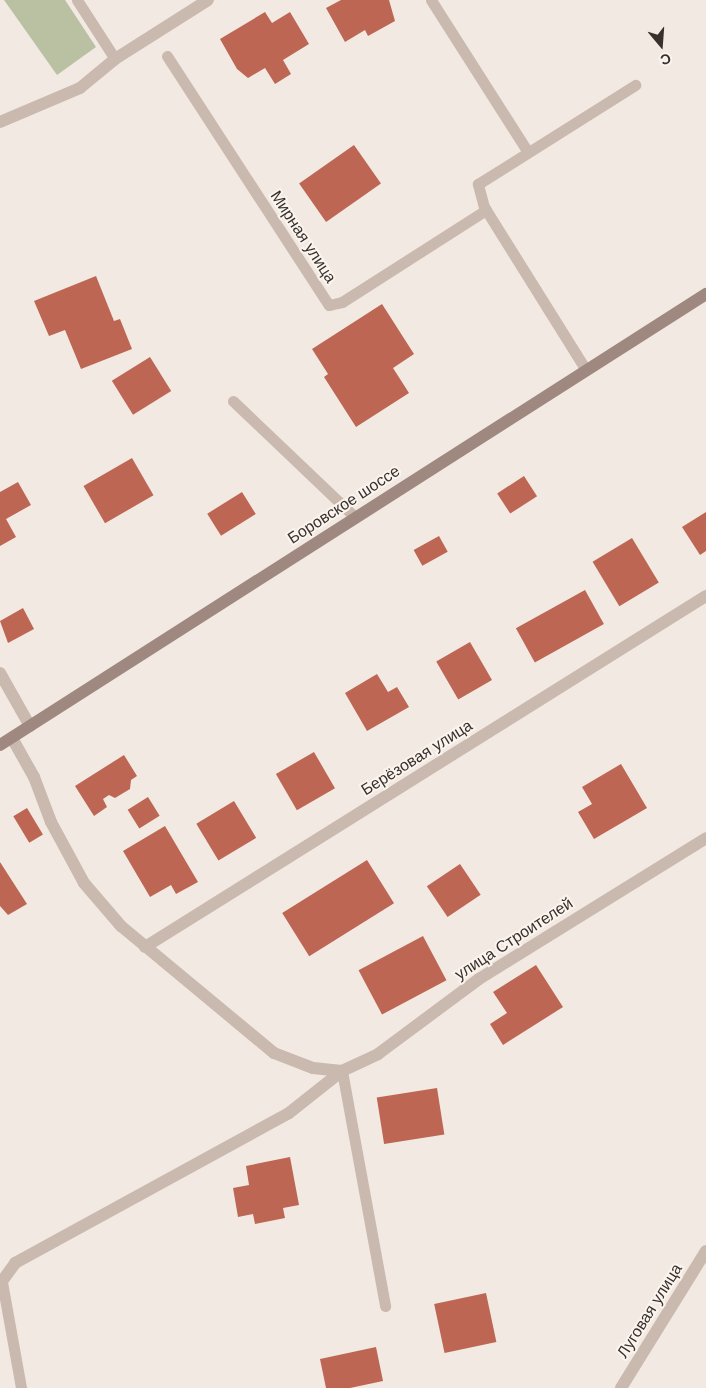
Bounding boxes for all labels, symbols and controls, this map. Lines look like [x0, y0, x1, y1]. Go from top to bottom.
north arrow [636, 20, 686, 70]
text: С [658, 50, 673, 68]
street label: Мирная улица [266, 187, 340, 287]
street label: Боровское шоссе [284, 462, 404, 548]
street label: Берёзовая улица [358, 716, 476, 800]
street label: улица Строителей [451, 894, 577, 984]
street label: Луговая улица [613, 1260, 687, 1362]

